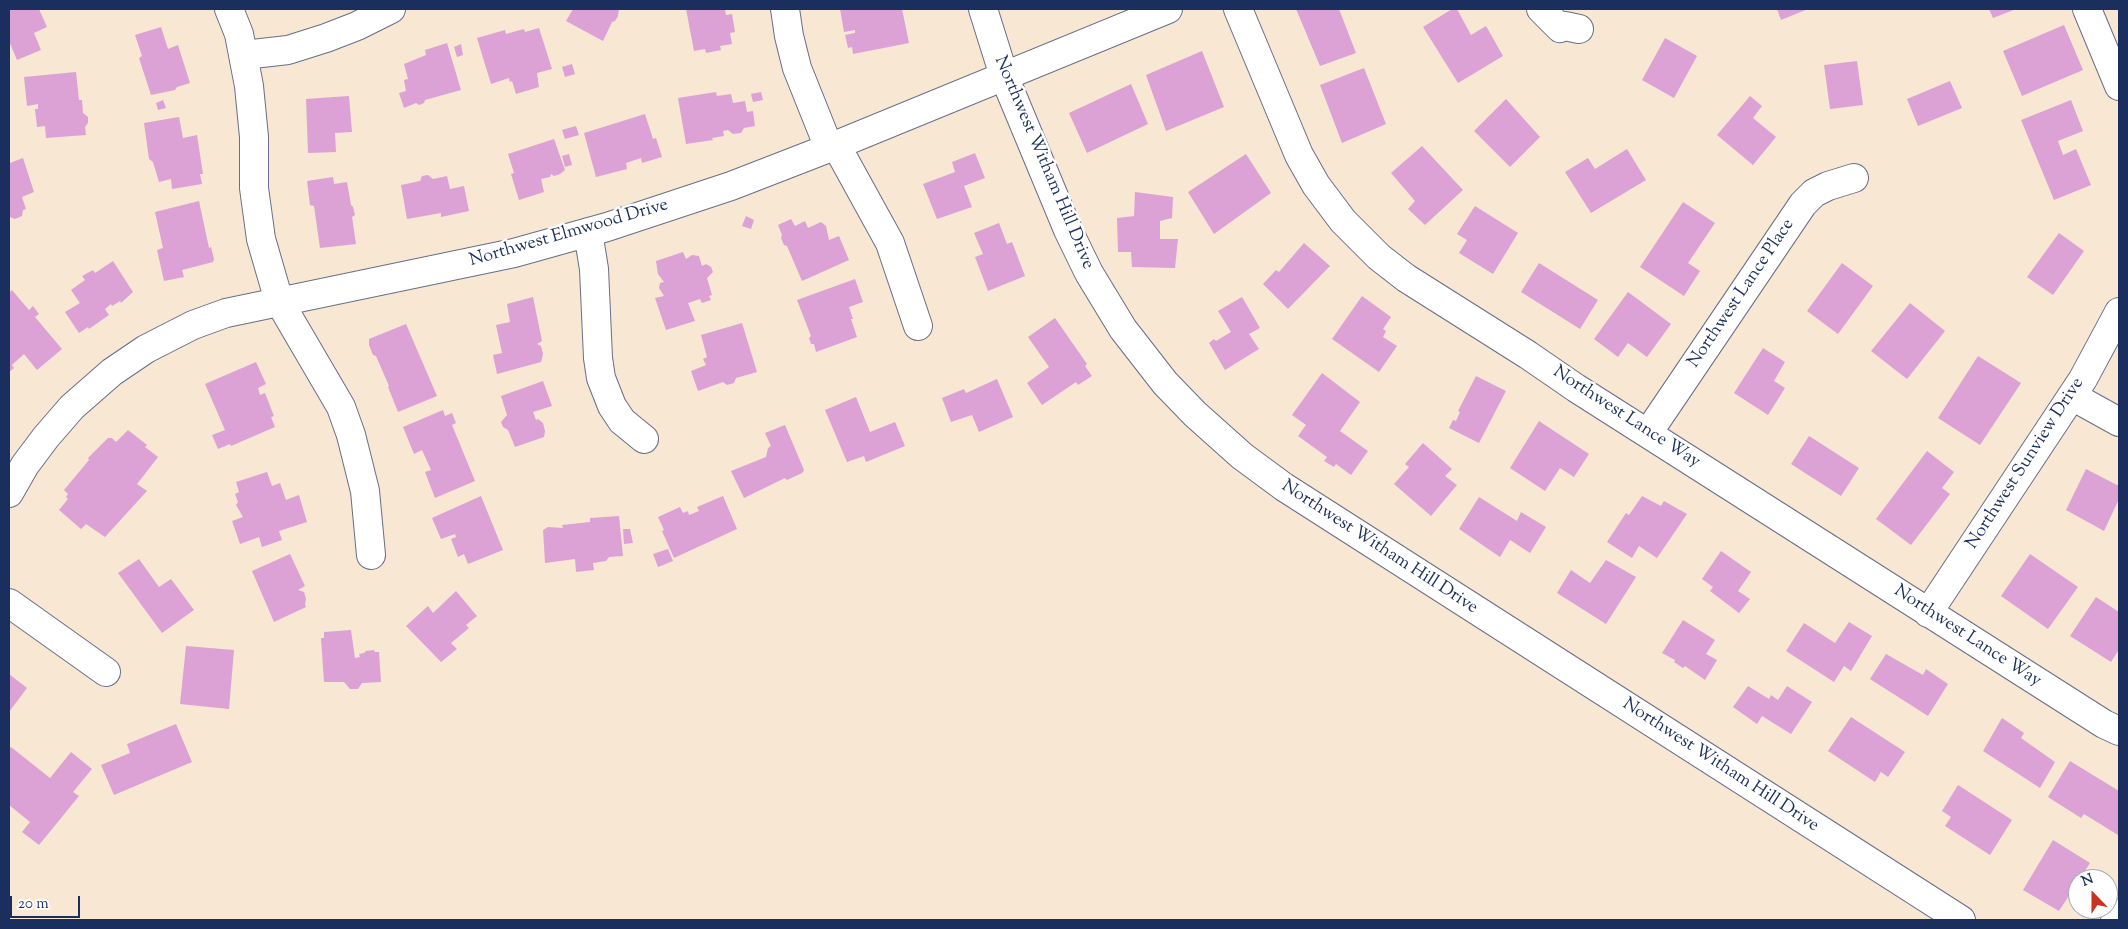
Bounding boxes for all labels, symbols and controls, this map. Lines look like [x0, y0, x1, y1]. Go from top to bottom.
street label: Northwest Witham Hill Drive [988, 53, 1098, 273]
street label: Northwest Elmwood Drive [467, 195, 671, 273]
street label: Northwest Lance Place [1684, 215, 1800, 373]
street label: Northwest Lance Way [1548, 362, 1704, 474]
street label: Northwest Sunview Drive [1962, 374, 2090, 554]
street label: Northwest Witham Hill Drive [1277, 476, 1481, 620]
street label: Northwest Lance Way [1889, 581, 2045, 693]
street label: Northwest Witham Hill Drive [1618, 694, 1822, 838]
north arrow [2068, 869, 2118, 919]
text: N [2079, 870, 2097, 892]
scale bar [12, 886, 82, 918]
text: 20 m [18, 894, 49, 915]

